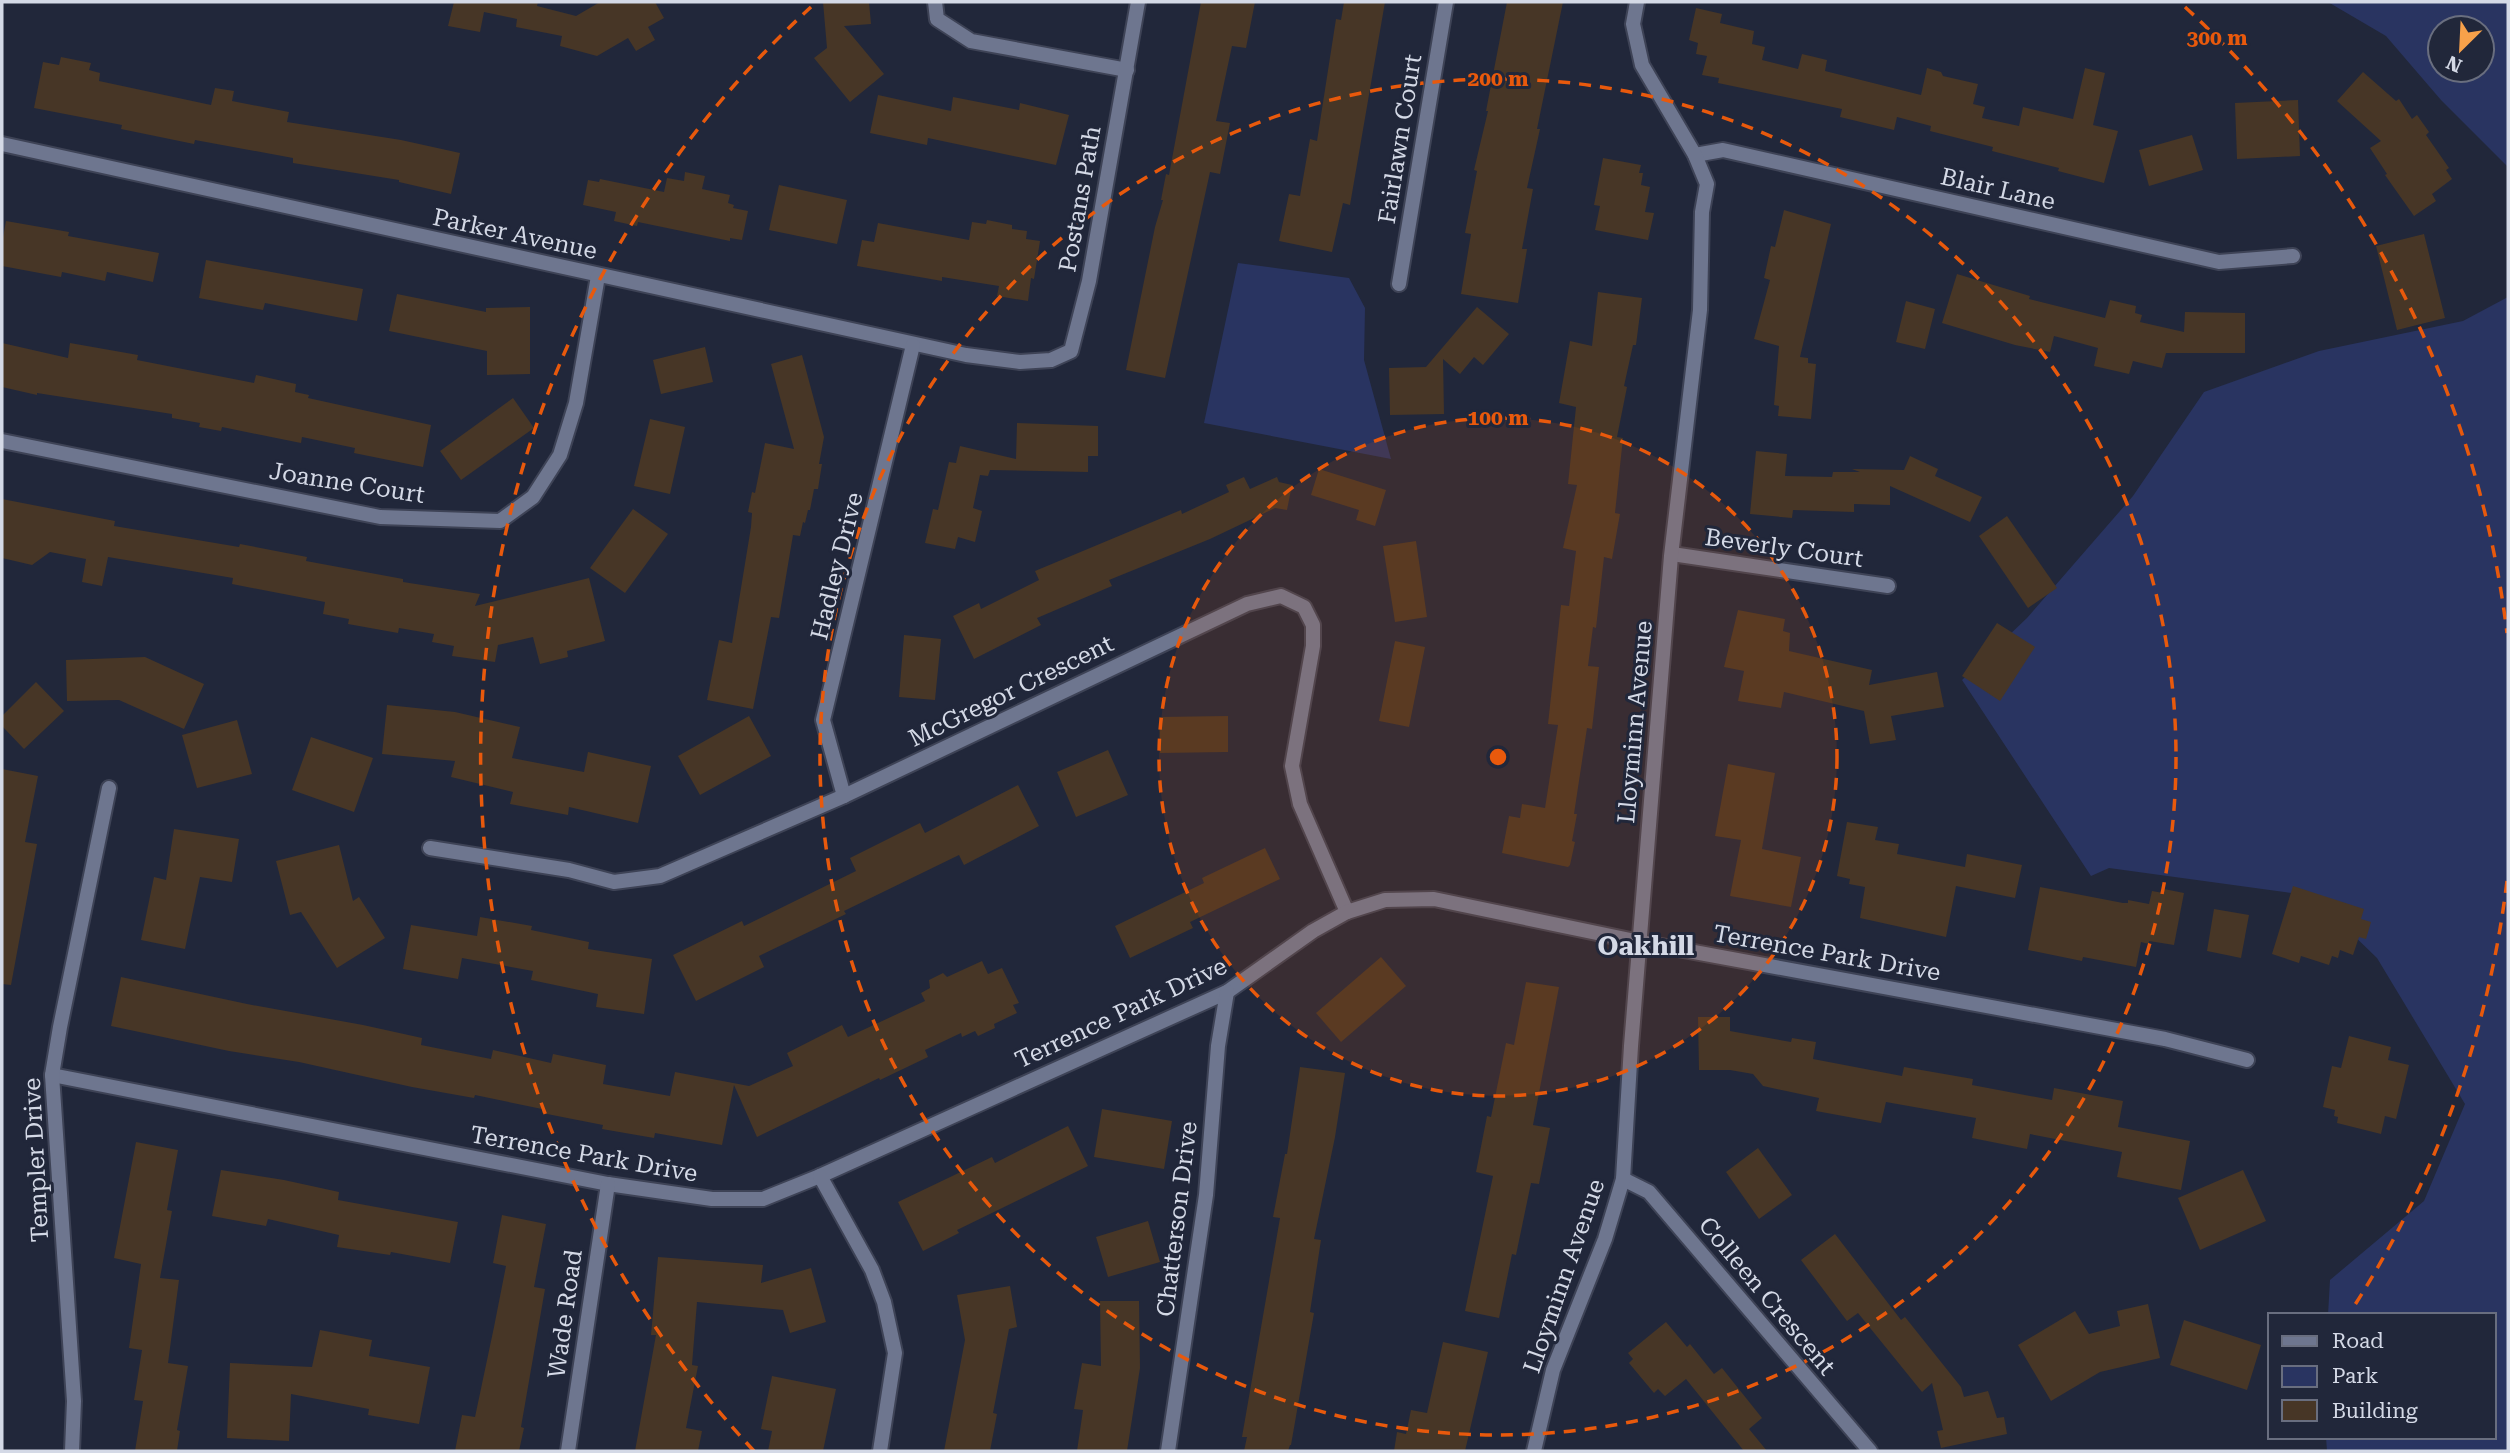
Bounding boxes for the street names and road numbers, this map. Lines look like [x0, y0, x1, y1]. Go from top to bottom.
street label: Fairlawn Court [1373, 52, 1427, 226]
street label: Postans Path [1053, 124, 1107, 274]
street label: Blair Lane [1938, 162, 2058, 216]
street label: Parker Avenue [430, 203, 600, 265]
street label: Joanne Court [267, 457, 427, 509]
street label: Hadley Drive [805, 489, 869, 643]
street label: Beverly Court [1703, 523, 1865, 573]
street label: Lloyminn Avenue [1612, 620, 1658, 824]
street label: McGregor Crescent [904, 629, 1118, 753]
street label: Terrence Park Drive [1711, 919, 1943, 987]
street label: Terrence Park Drive [1011, 952, 1231, 1074]
street label: Templer Drive [18, 1077, 54, 1243]
street label: Terrence Park Drive [468, 1120, 700, 1188]
street label: Chatterson Drive [1151, 1120, 1203, 1318]
street label: Lloyminn Avenue [1518, 1175, 1610, 1377]
street label: Colleen Crescent [1693, 1211, 1841, 1381]
street label: Wade Road [542, 1248, 588, 1380]

